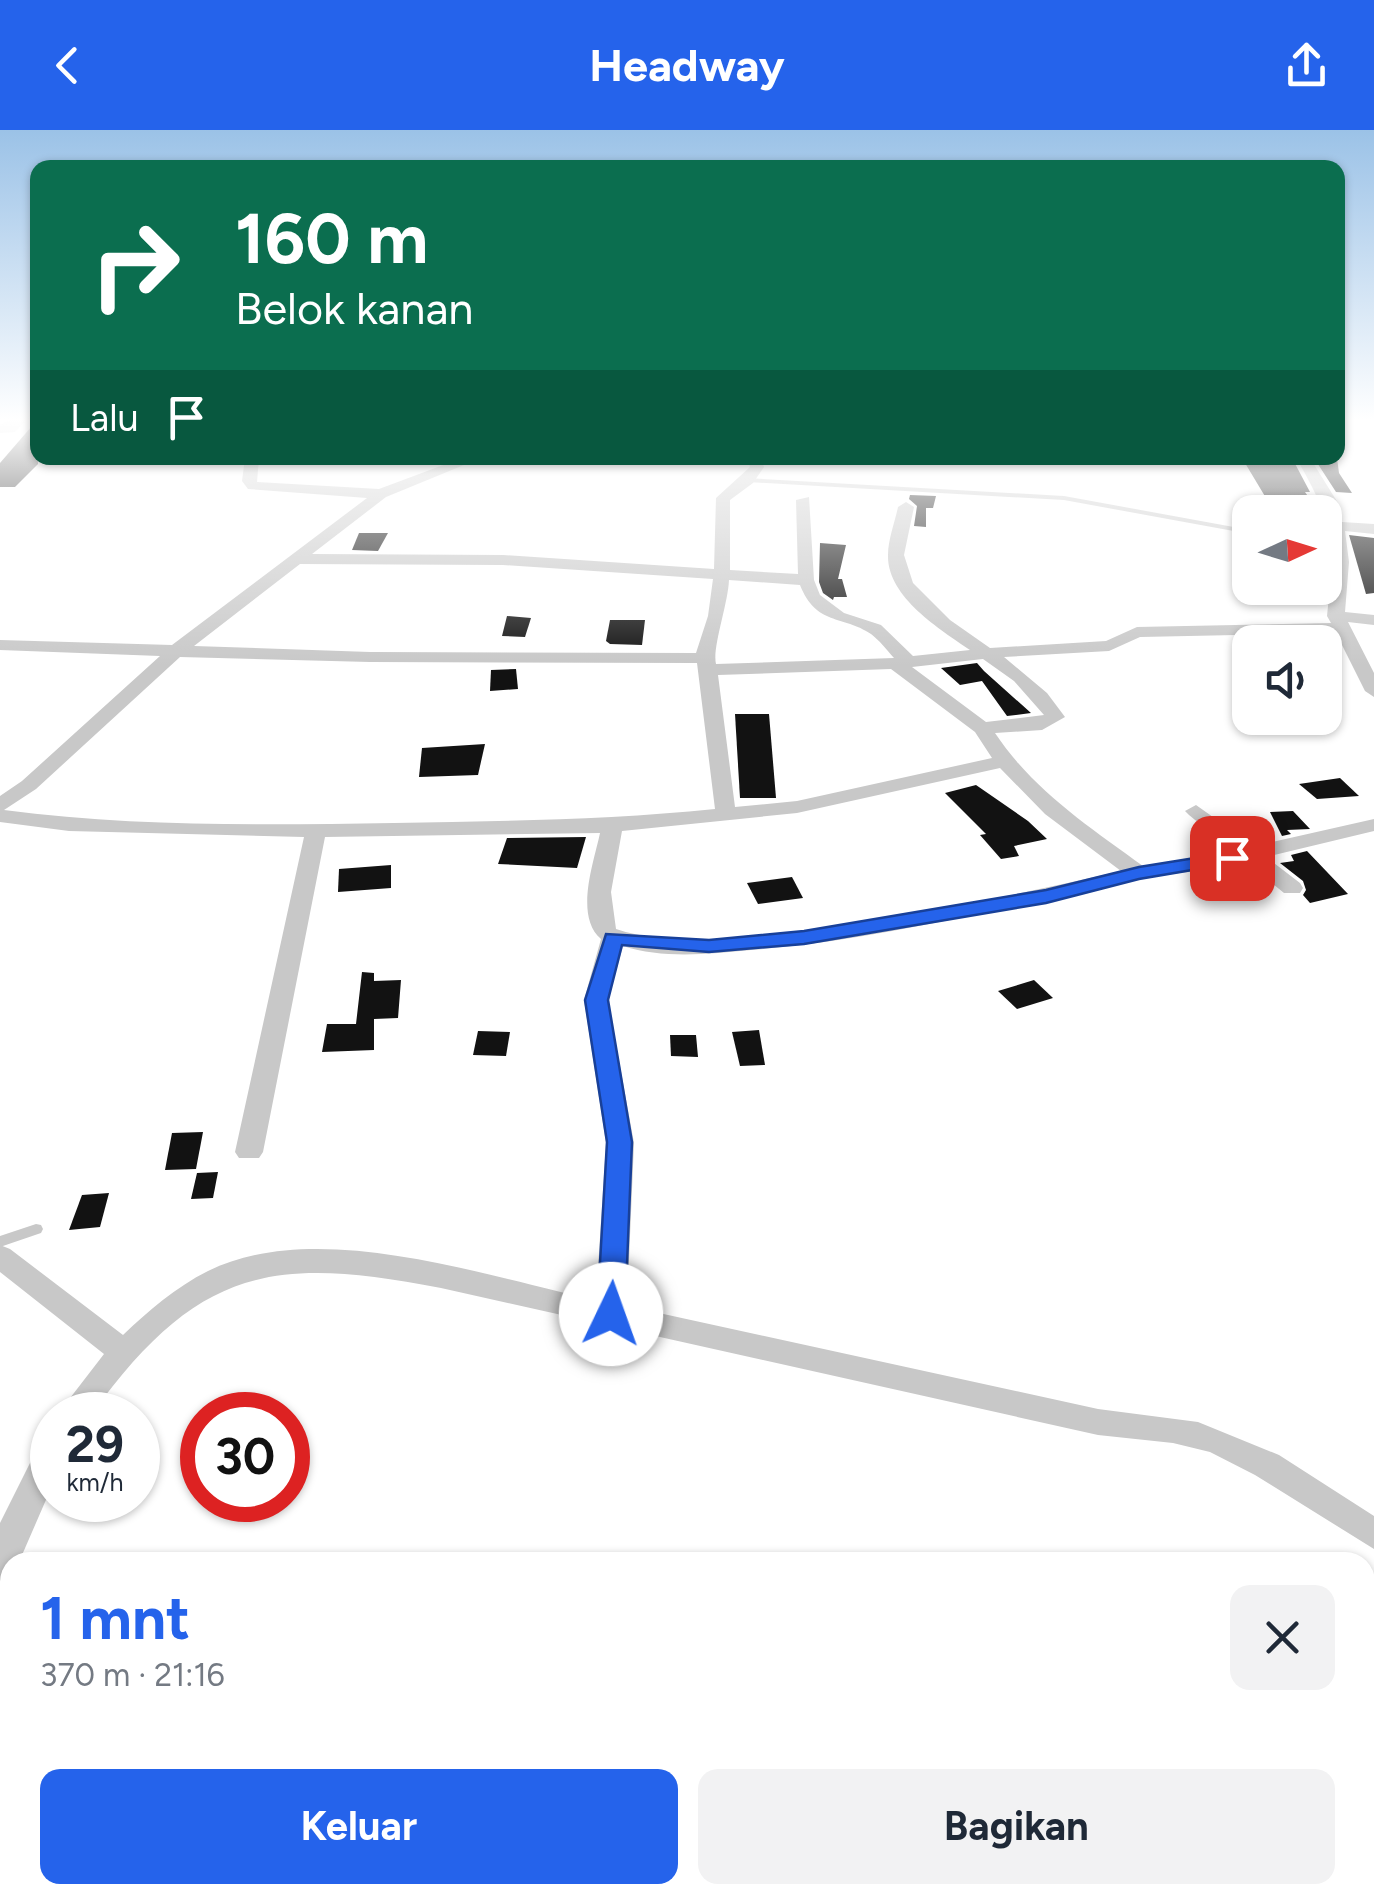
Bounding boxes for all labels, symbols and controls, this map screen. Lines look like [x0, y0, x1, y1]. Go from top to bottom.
icon: back [40, 38, 95, 93]
text: Headway [589, 38, 785, 92]
icon: share [1279, 38, 1334, 93]
text: 160 m [235, 196, 428, 281]
icon: right [70, 200, 200, 330]
text: Belok kanan [235, 281, 473, 335]
icon: arrive [159, 390, 214, 445]
text: Lalu [70, 395, 139, 441]
north arrow [1232, 495, 1342, 605]
map controls [1232, 495, 1342, 735]
button: sound [1232, 625, 1342, 735]
pin [1190, 816, 1275, 901]
icon: arrive [1205, 831, 1260, 886]
position arrow [559, 1262, 663, 1366]
speed limit sign: 30 [180, 1392, 310, 1522]
text: 29 [66, 1414, 124, 1475]
text: km/h [66, 1467, 124, 1497]
text: 1 mnt [40, 1582, 190, 1654]
button: close [1230, 1585, 1335, 1690]
text: 370 m · 21:16 [40, 1656, 225, 1694]
button: Keluar [40, 1769, 678, 1884]
button: Bagikan [698, 1769, 1335, 1884]

